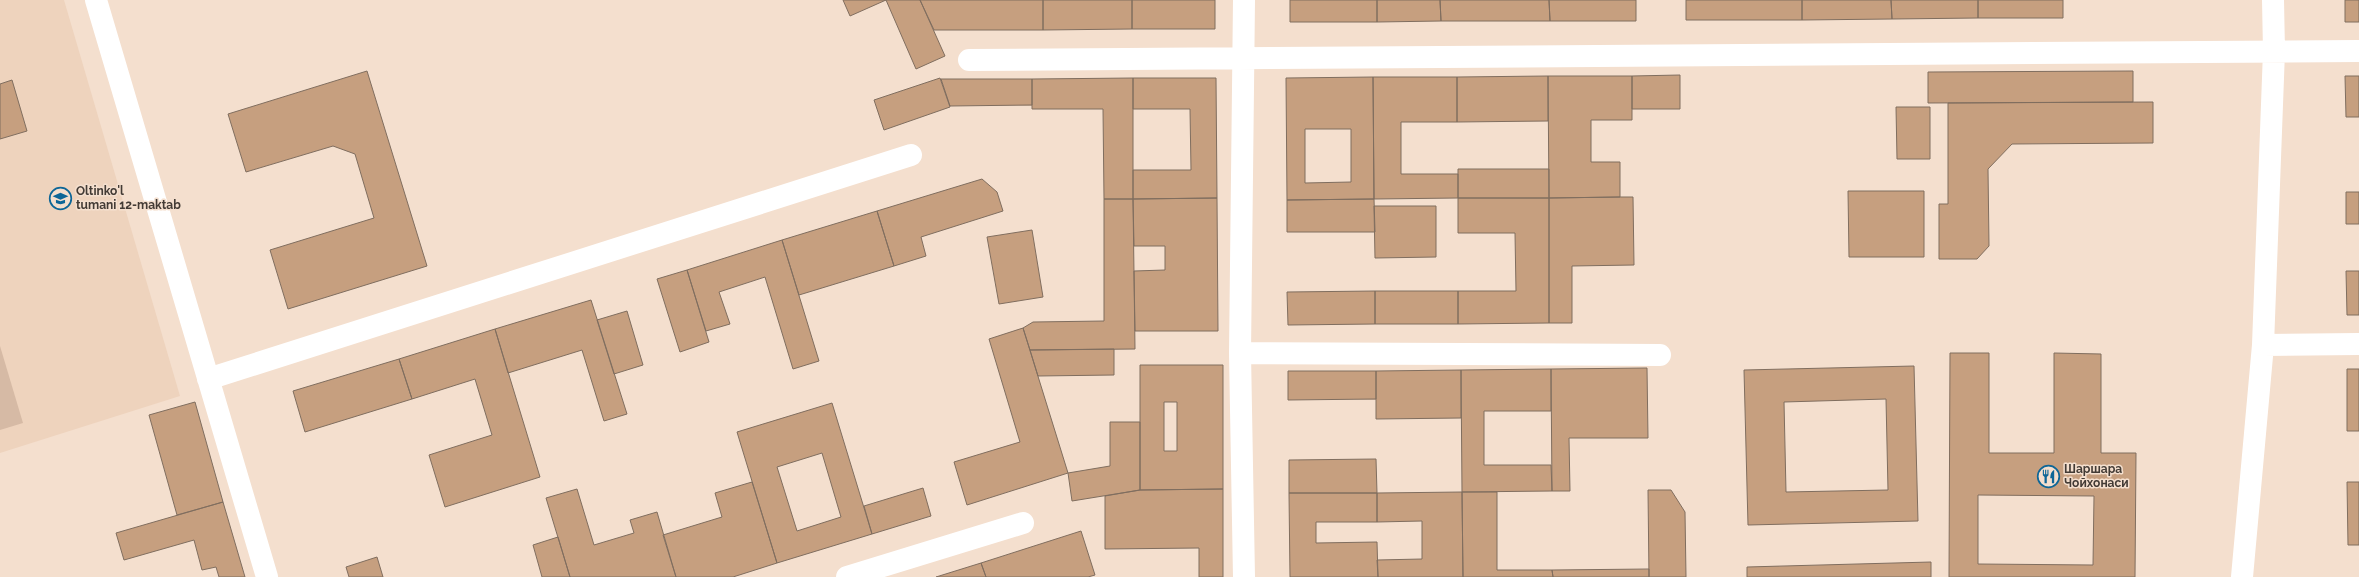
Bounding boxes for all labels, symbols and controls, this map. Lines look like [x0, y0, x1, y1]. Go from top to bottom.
place label: Oltinko'l tumani 12-maktab [76, 184, 181, 212]
school or university icon: Oltinko'l tumani 12-maktab [48, 185, 74, 211]
place label: Шаршара Чойхонаси [2064, 462, 2129, 490]
restaurant icon: Шаршара Чойхонаси [2036, 463, 2062, 489]

